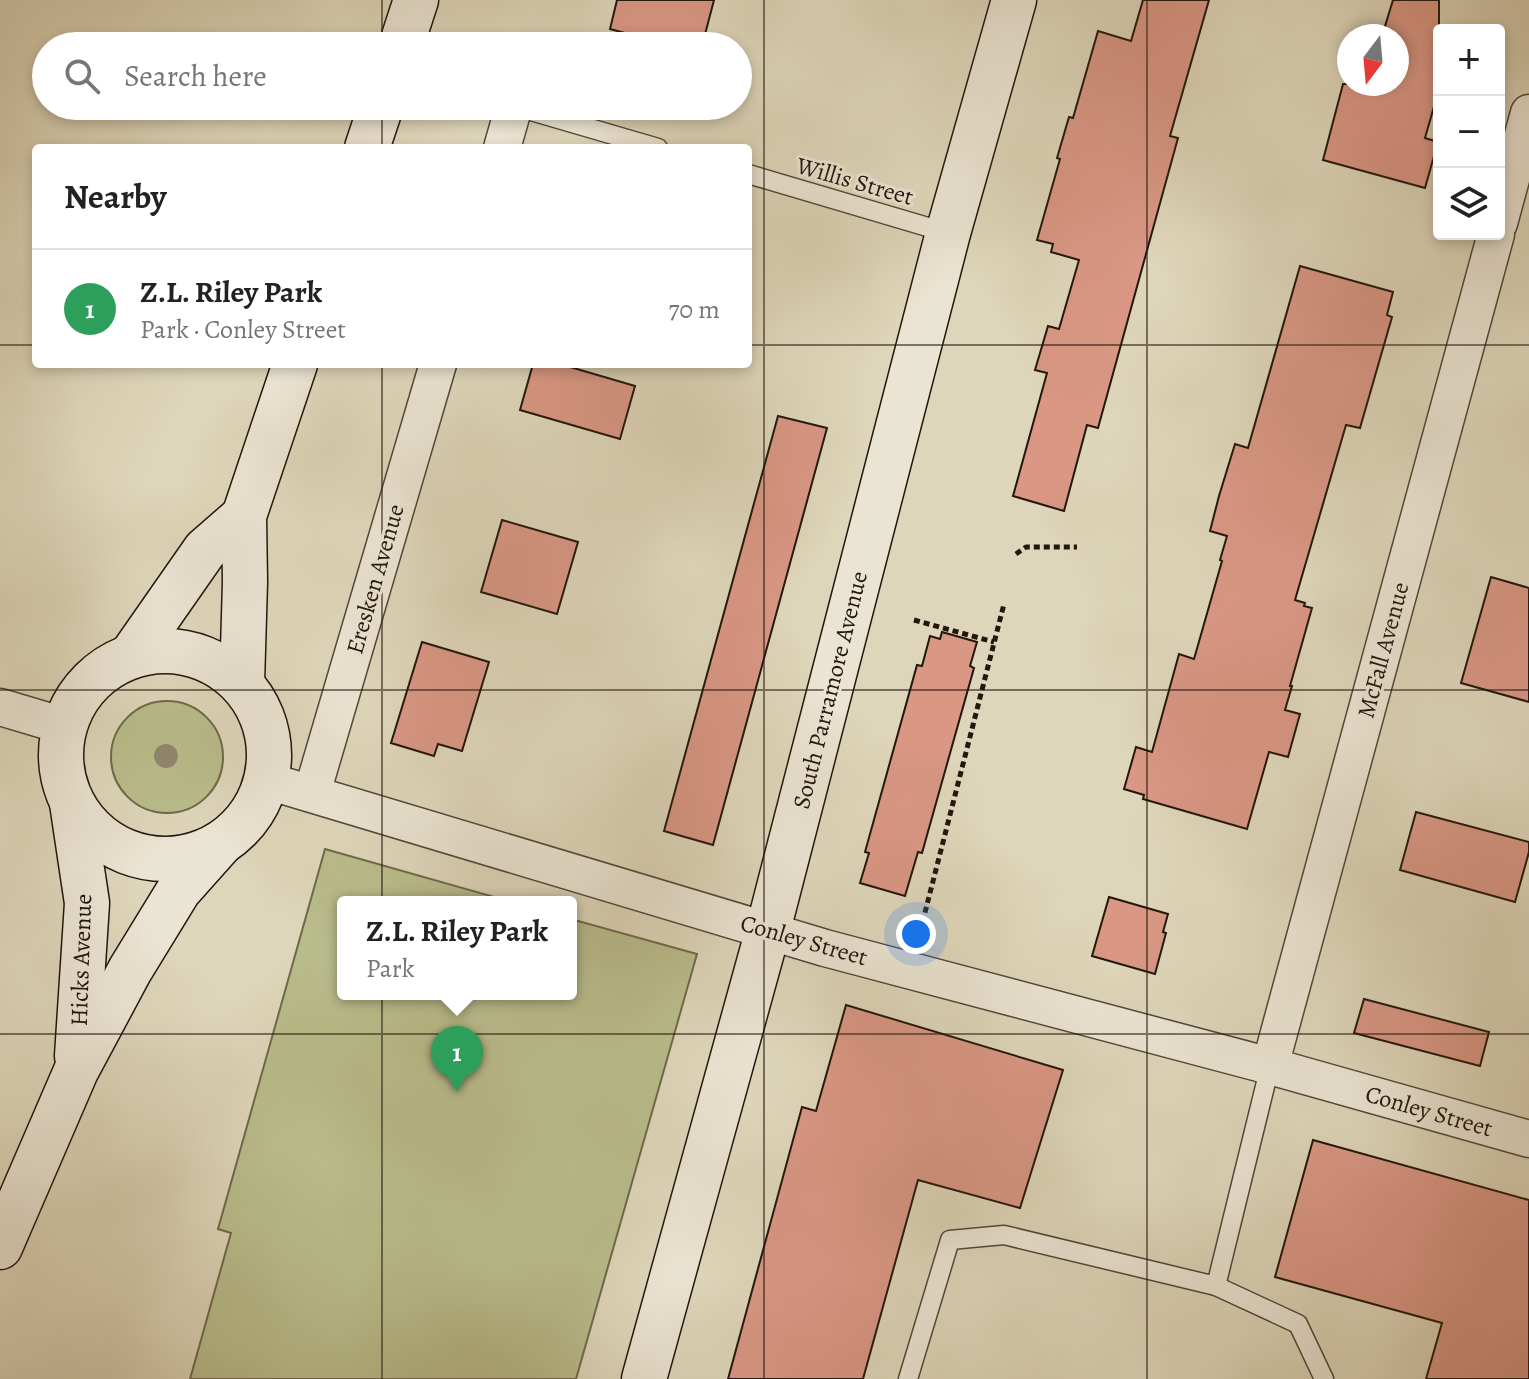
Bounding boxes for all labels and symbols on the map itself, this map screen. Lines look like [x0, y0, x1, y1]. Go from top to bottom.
north arrow [1337, 24, 1409, 96]
street label: Willis Street [792, 149, 917, 213]
street label: Eresken Avenue [338, 500, 412, 658]
street label: South Parramore Avenue [785, 568, 875, 812]
street label: McFall Avenue [1349, 578, 1417, 722]
street label: Hicks Avenue [63, 893, 99, 1027]
street label: Conley Street [737, 907, 871, 973]
your location [896, 914, 936, 954]
pin: 1 [431, 1026, 483, 1092]
street label: Conley Street [1362, 1078, 1496, 1144]

